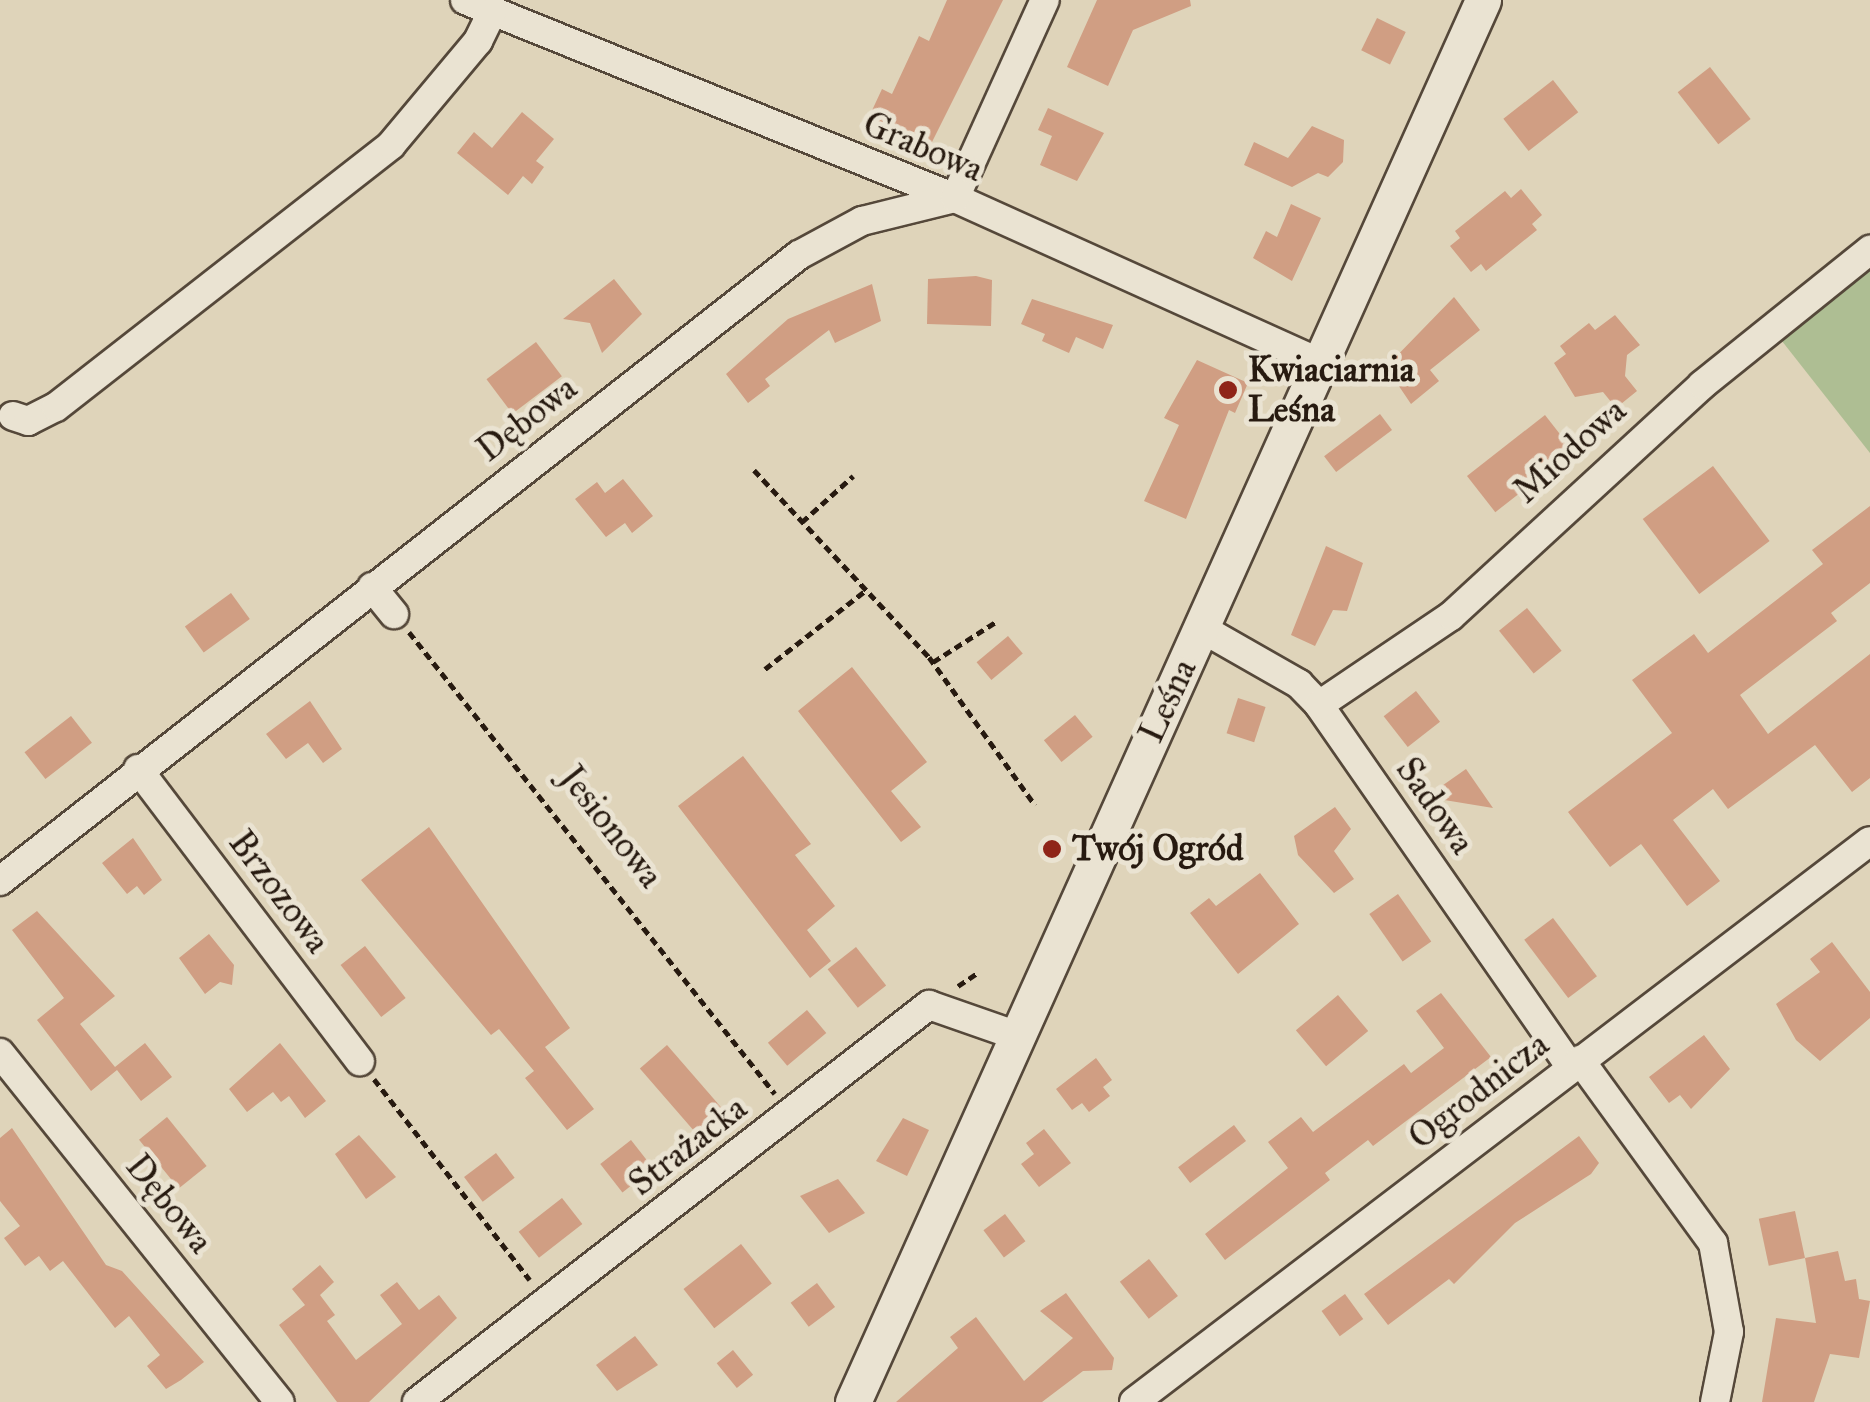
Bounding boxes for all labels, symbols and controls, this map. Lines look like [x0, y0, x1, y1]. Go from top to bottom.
street label: Grabowa [857, 103, 989, 191]
place label: Kwiaciarnia Leśna [1248, 349, 1415, 431]
street label: Dębowa [469, 367, 585, 471]
marker: Kwiaciarnia Leśna [1217, 379, 1239, 401]
street label: Miodowa [1505, 390, 1635, 512]
street label: Leśna [1131, 653, 1205, 749]
street label: Sadowa [1387, 750, 1483, 862]
street label: Jesionowa [551, 758, 671, 896]
street label: Brzozowa [220, 823, 338, 961]
place label: Twój Ogród [1072, 828, 1244, 870]
marker: Twój Ogród [1041, 838, 1063, 860]
street label: Ogrodnicza [1401, 1023, 1557, 1159]
street label: Strażacka [621, 1087, 755, 1205]
street label: Dębowa [117, 1146, 221, 1262]

